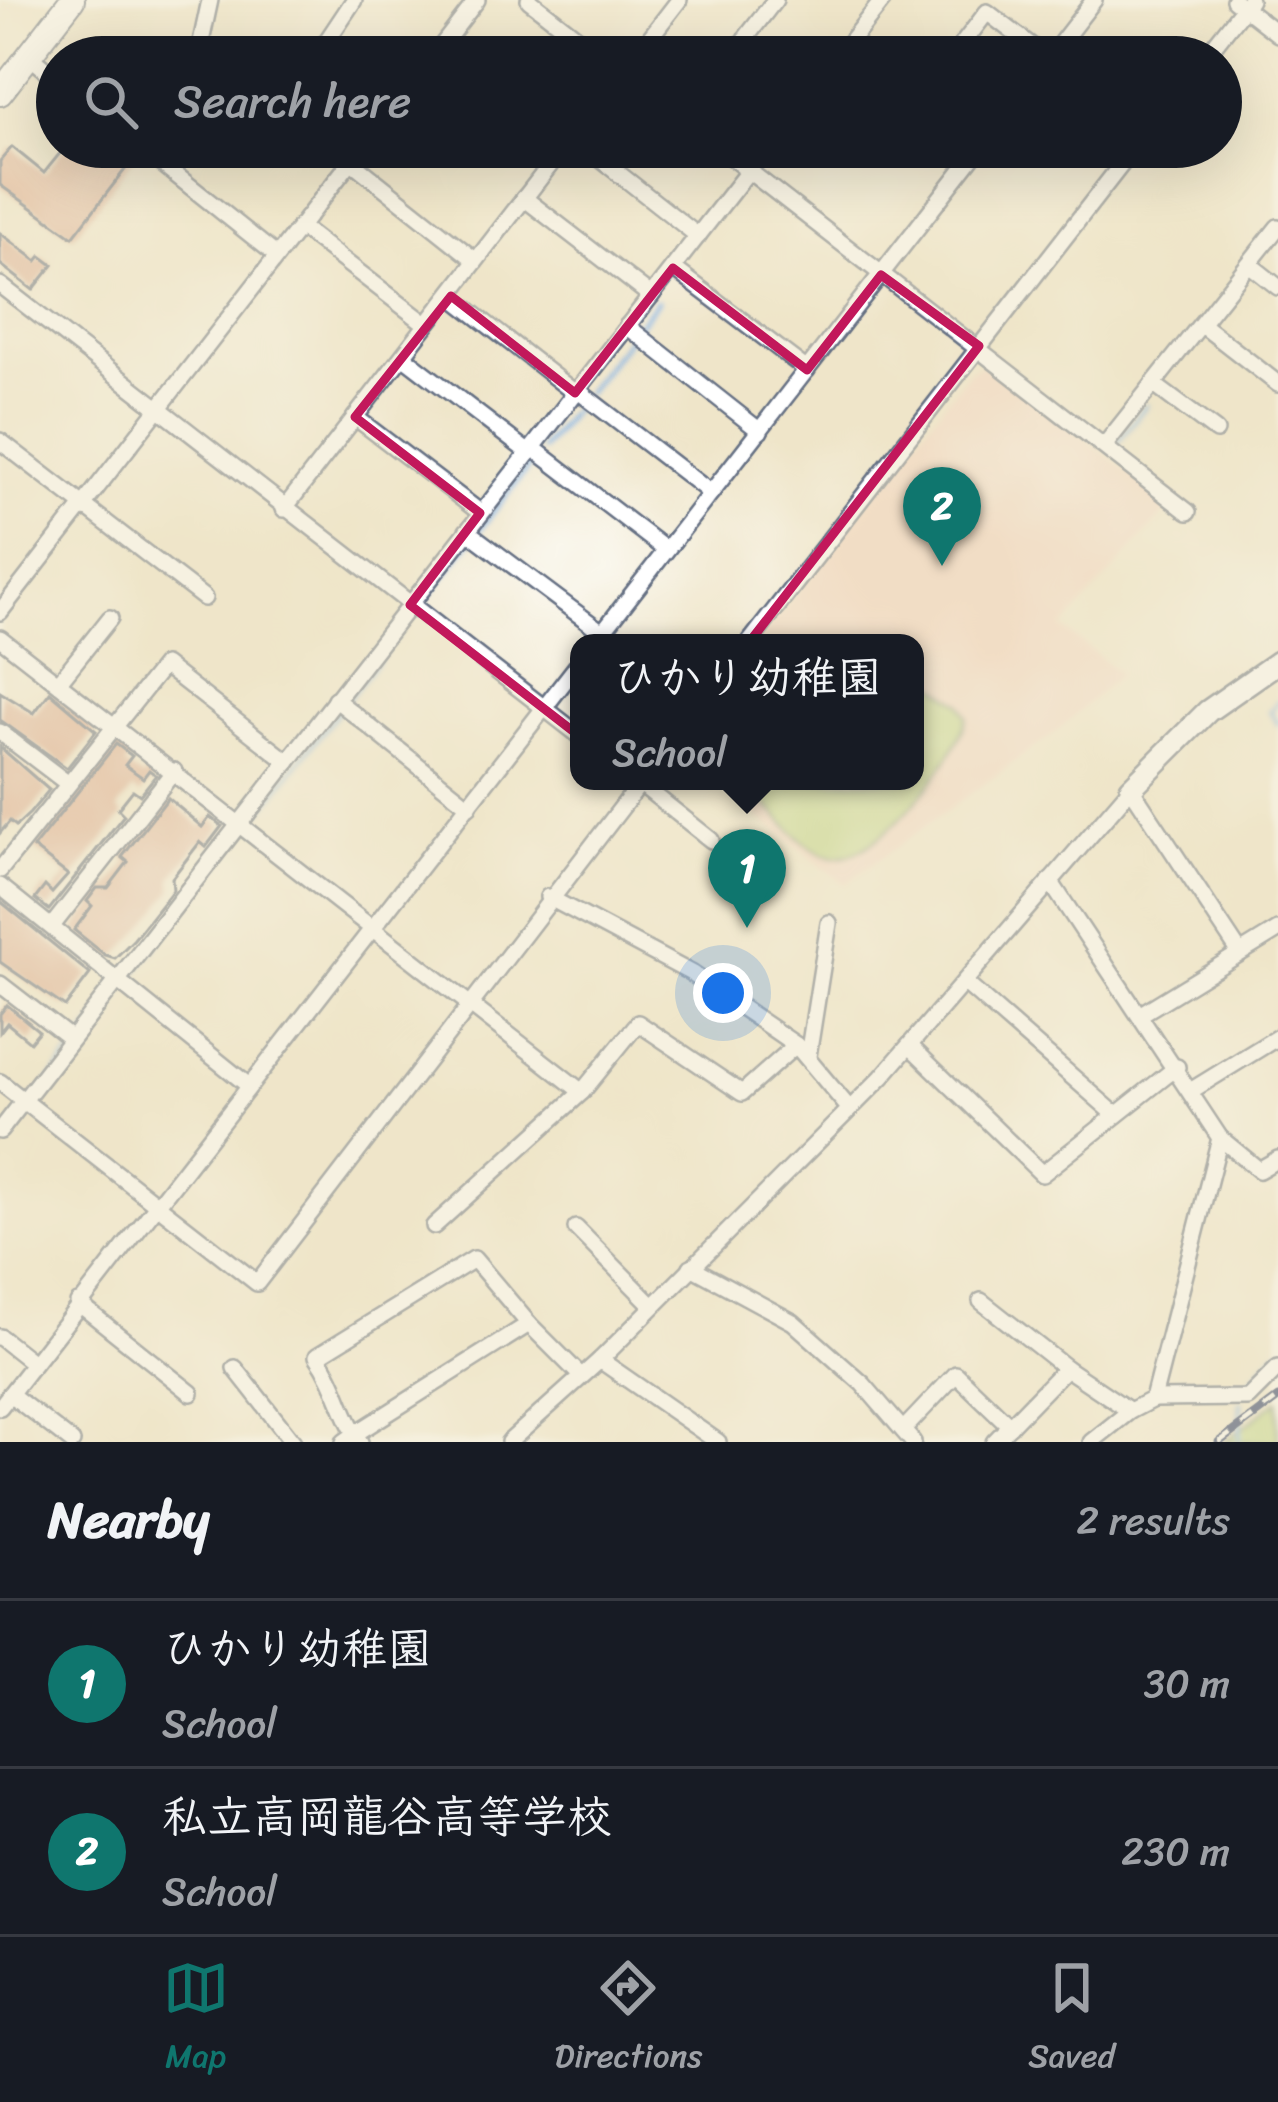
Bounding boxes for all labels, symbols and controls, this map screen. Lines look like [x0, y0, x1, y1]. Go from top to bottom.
search box [36, 36, 1242, 168]
text: Search here [174, 62, 411, 142]
icon: search [78, 69, 144, 135]
pin: 2 [903, 467, 981, 566]
popup [570, 634, 924, 790]
text: ひかり幼稚園 [612, 638, 882, 718]
text: School [612, 718, 727, 787]
pin: 1 [708, 829, 786, 928]
your location [693, 963, 753, 1023]
text: Nearby [48, 1475, 209, 1565]
text: 2 results [1076, 1486, 1230, 1555]
text: ひかり幼稚園 [162, 1609, 432, 1689]
text: 1 [79, 1649, 95, 1718]
text: 30 m [1144, 1649, 1230, 1718]
text: School [162, 1689, 277, 1758]
text: 私立高岡龍谷高等学校 [162, 1777, 612, 1857]
text: 2 [76, 1817, 98, 1886]
text: 230 m [1121, 1817, 1230, 1886]
text: School [162, 1857, 277, 1926]
tab: Map [163, 1955, 229, 2085]
tab: Directions [555, 1955, 702, 2085]
tab: Saved [1028, 1955, 1115, 2085]

